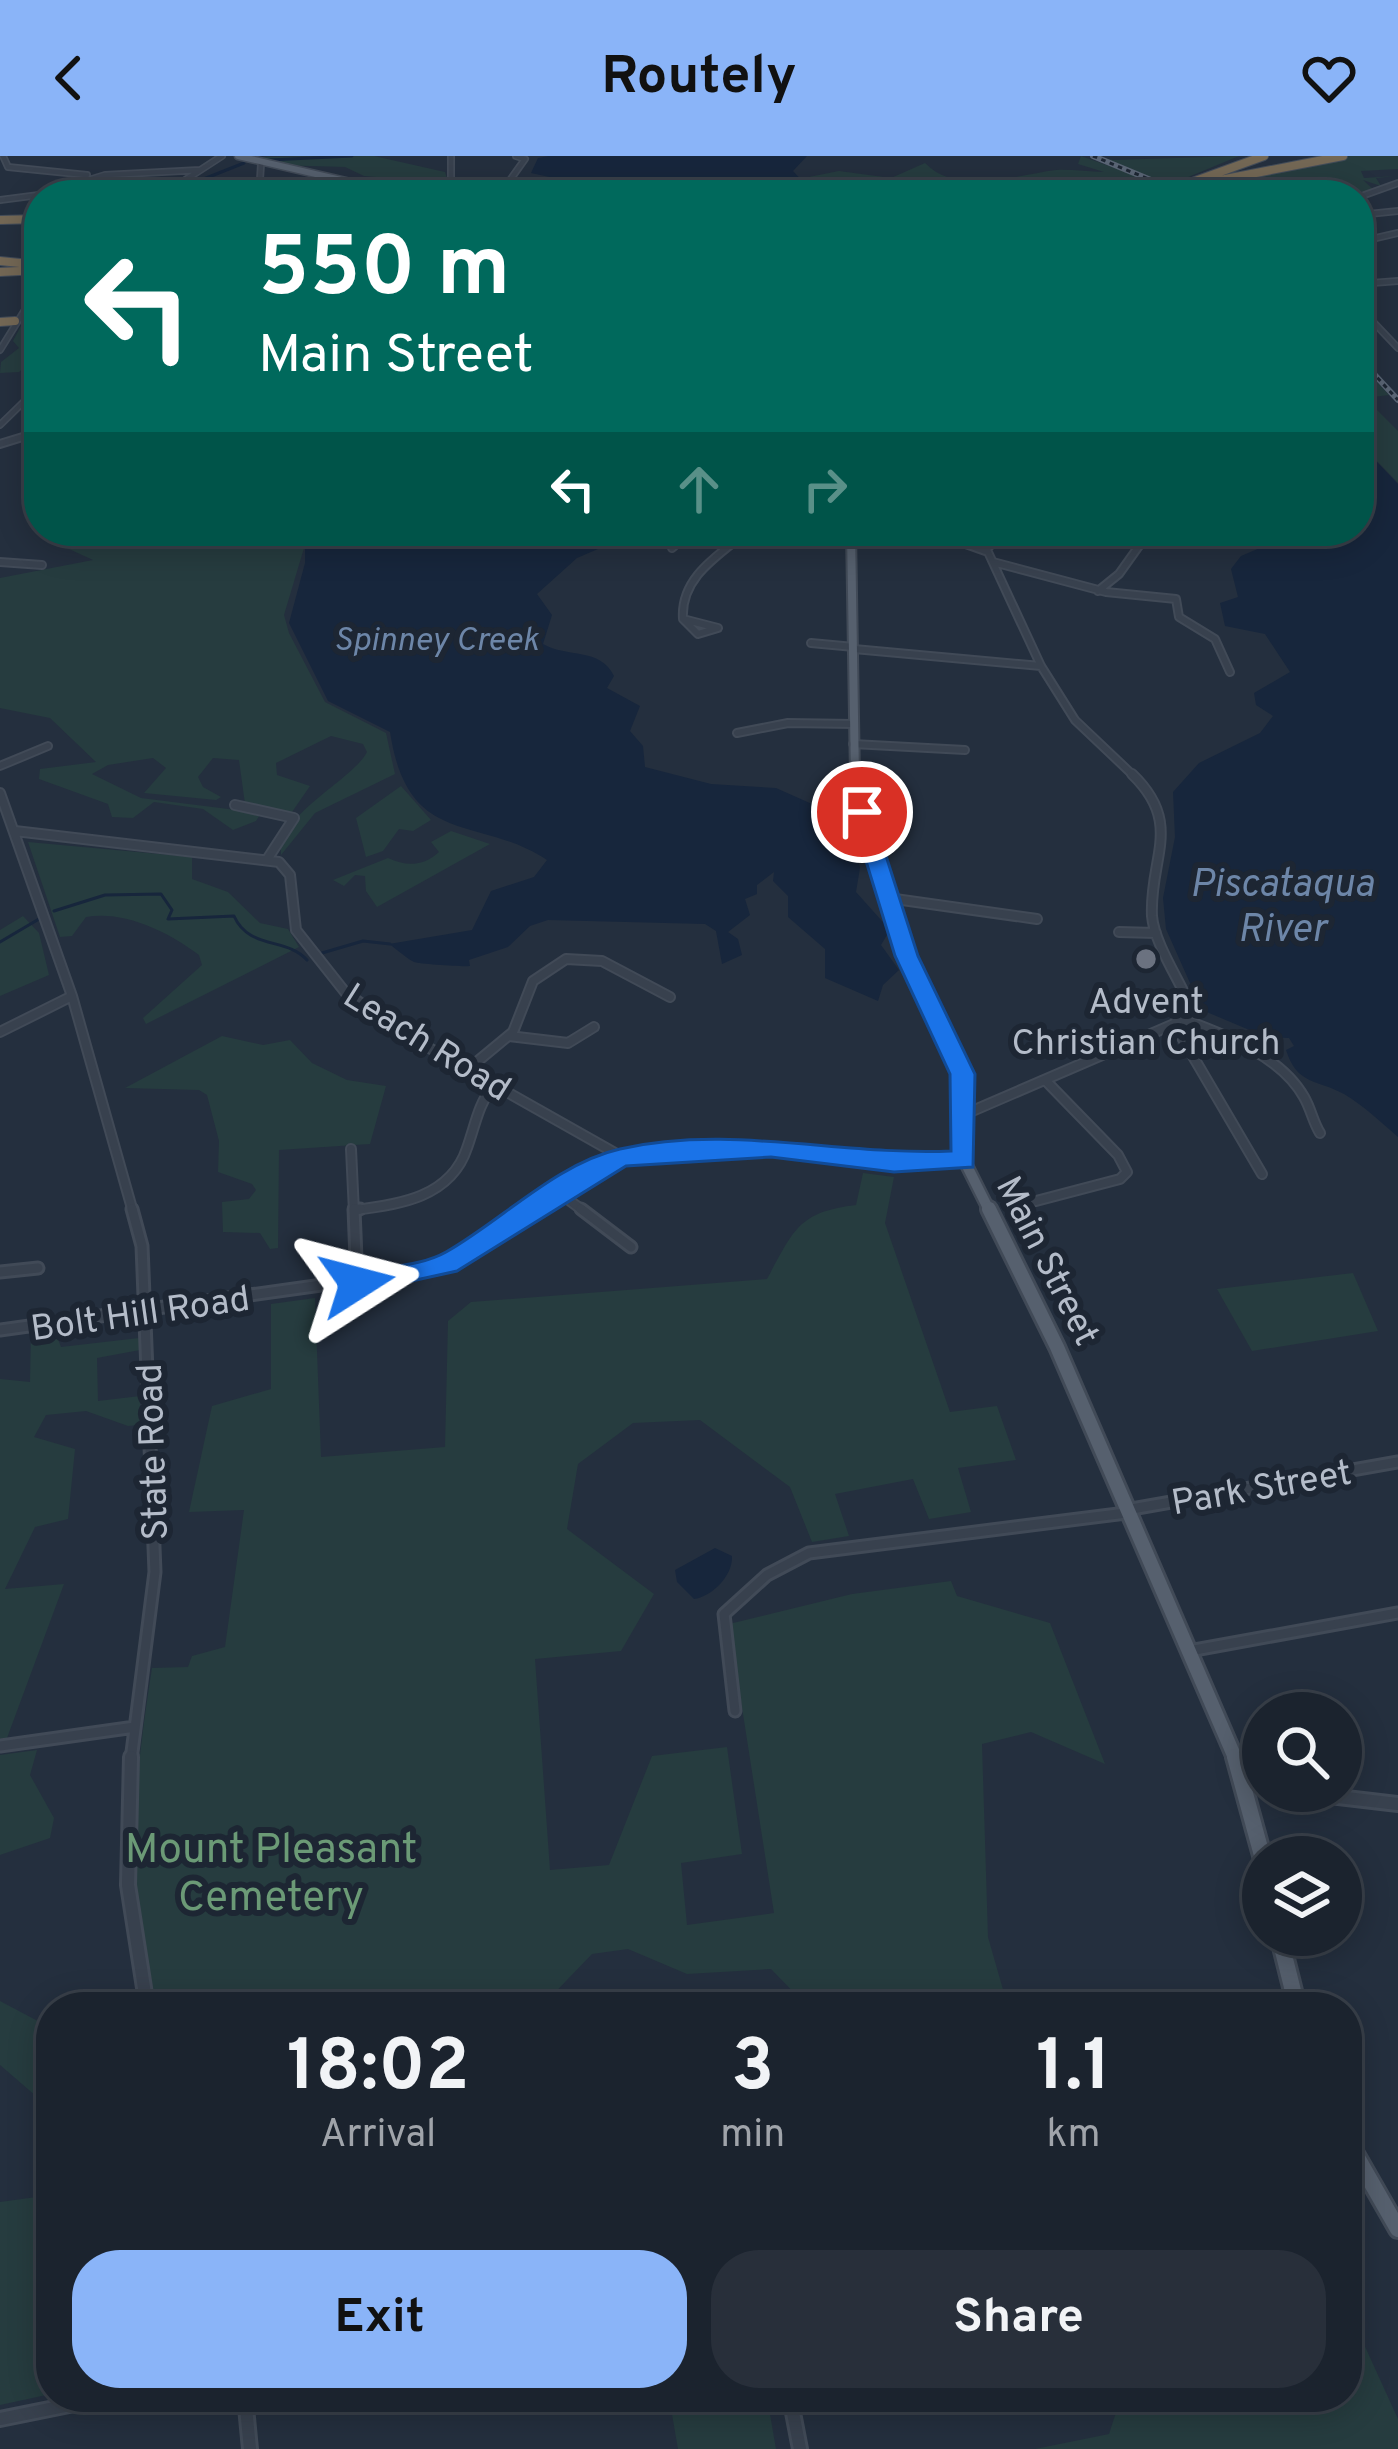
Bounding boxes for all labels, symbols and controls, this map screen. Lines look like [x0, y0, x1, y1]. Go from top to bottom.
text: Routely [601, 44, 797, 113]
icon: back [36, 45, 102, 111]
icon: heart [1296, 45, 1362, 111]
text: 550 m [258, 219, 510, 325]
icon: left [60, 228, 216, 384]
text: Main Street [258, 323, 534, 392]
icon: left [540, 456, 606, 522]
icon: ahead [666, 456, 732, 522]
icon: right [792, 456, 858, 522]
water label: Spinney Creek [333, 621, 540, 663]
pin [811, 761, 913, 863]
icon: arrive [829, 779, 895, 845]
water label: Piscataqua River [1190, 862, 1375, 956]
marker: Advent Christian Church [1133, 946, 1159, 972]
street label: Leach Road [334, 975, 518, 1114]
place label: Advent Christian Church [1011, 981, 1281, 1068]
street label: Main Street [983, 1169, 1108, 1354]
position arrow [294, 1220, 420, 1346]
street label: Bolt Hill Road [28, 1278, 253, 1354]
street label: State Road [129, 1362, 181, 1541]
street label: Park Street [1168, 1451, 1355, 1528]
map controls [1242, 1692, 1362, 1956]
button: search [1242, 1692, 1362, 1812]
park label: Mount Pleasant Cemetery [125, 1825, 417, 1926]
button: layers [1242, 1836, 1362, 1956]
text: 18:02 [287, 2024, 470, 2116]
text: 3 [731, 2024, 774, 2116]
text: 1.1 [1036, 2024, 1111, 2116]
text: Arrival [320, 2112, 436, 2161]
text: min [720, 2112, 785, 2161]
text: km [1047, 2112, 1101, 2161]
button: Exit [72, 2250, 687, 2388]
button: Share [711, 2250, 1326, 2388]

